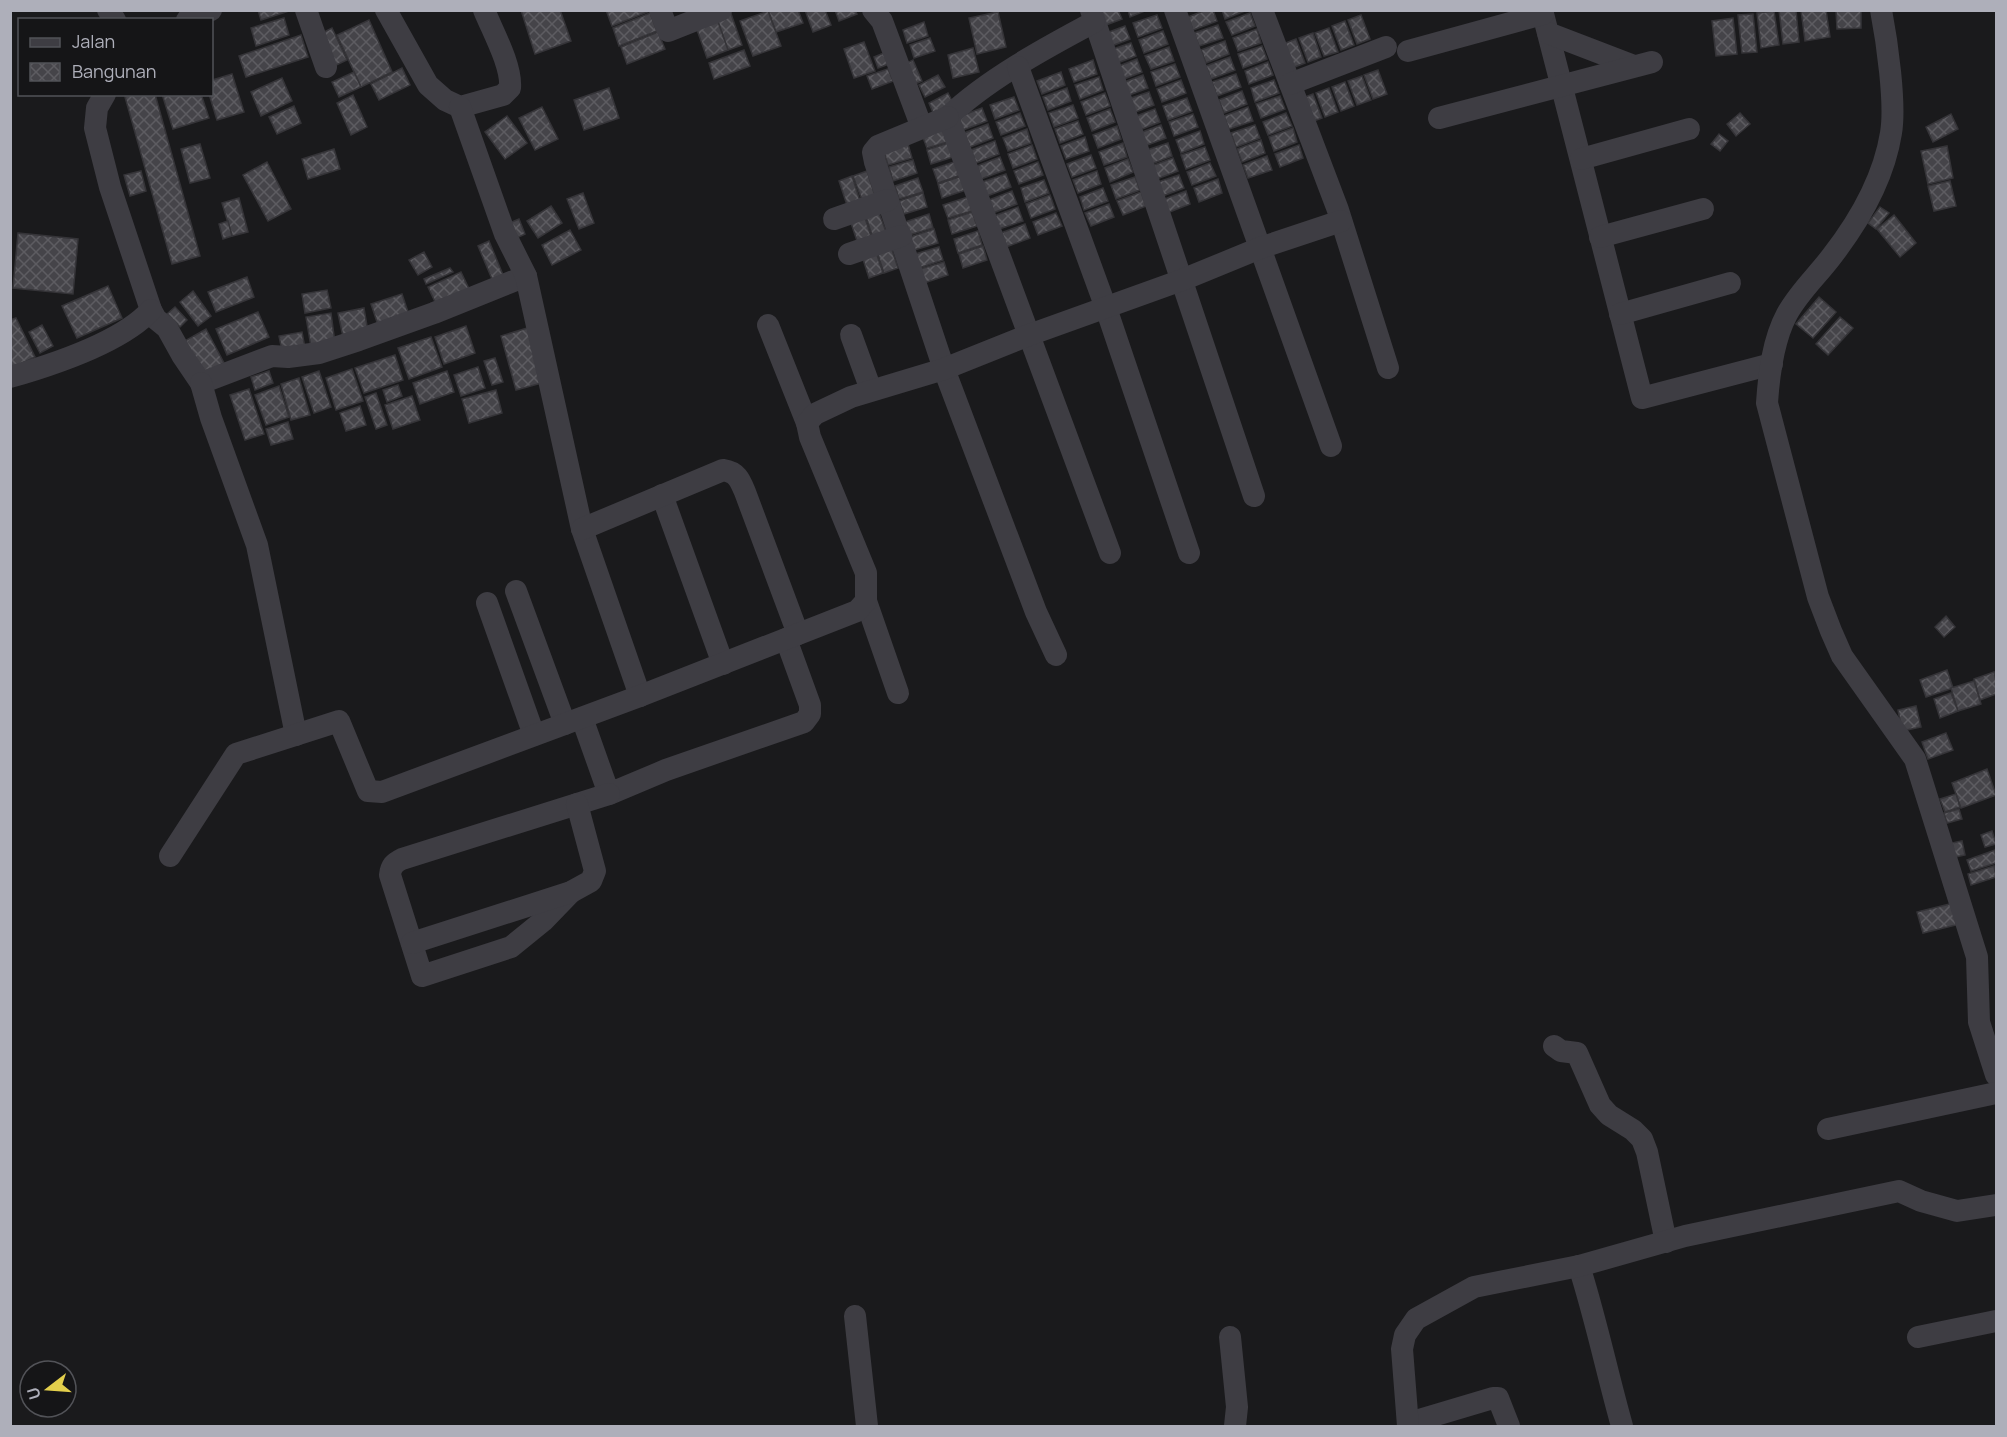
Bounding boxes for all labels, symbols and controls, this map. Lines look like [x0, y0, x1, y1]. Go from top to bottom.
legend [18, 18, 213, 96]
text: Jalan [72, 29, 115, 53]
text: Bangunan [72, 59, 156, 83]
north arrow [18, 1359, 78, 1419]
text: U [21, 1385, 46, 1402]

